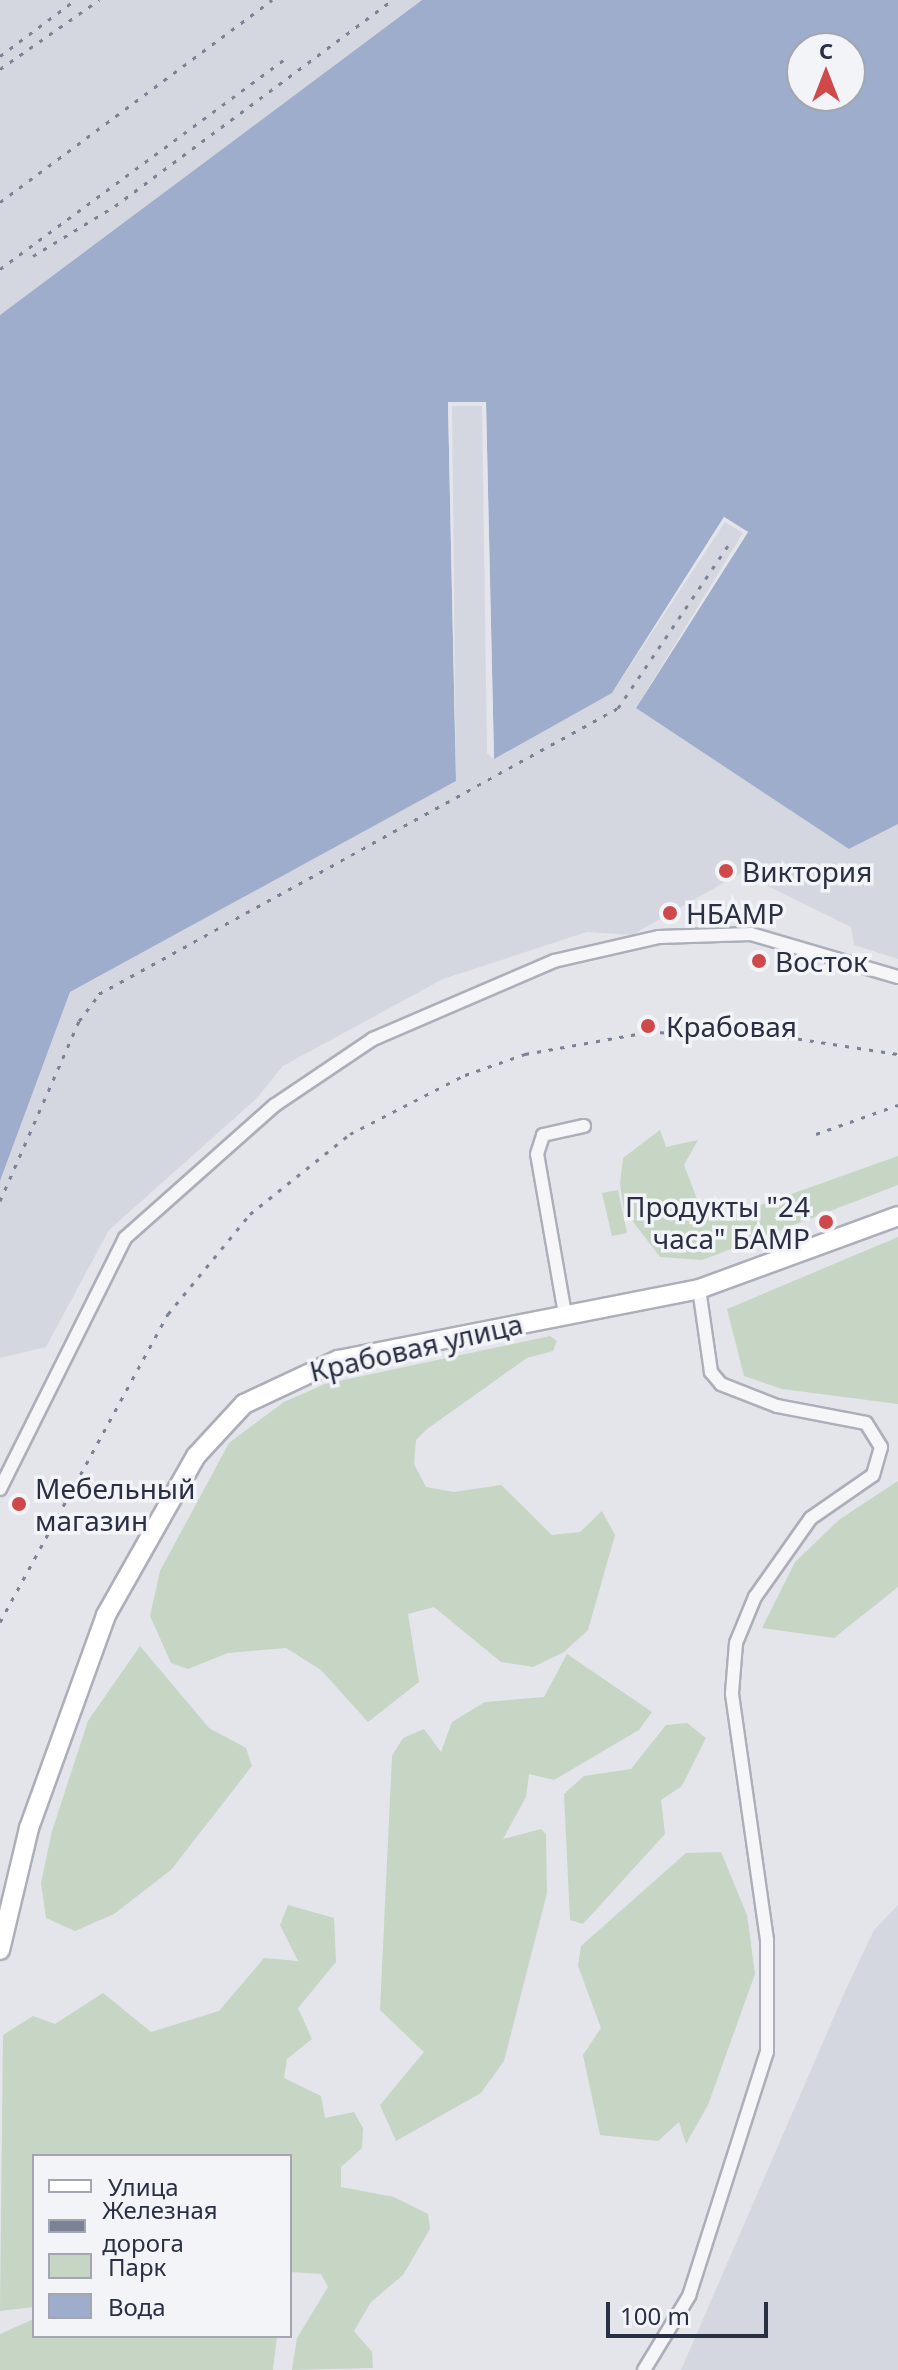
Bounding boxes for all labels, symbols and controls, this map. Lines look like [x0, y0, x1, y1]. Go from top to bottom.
north arrow [786, 32, 866, 112]
text: С [819, 35, 833, 65]
place label: Виктория [742, 854, 872, 888]
marker: Виктория [717, 862, 735, 880]
place label: НБАМР [686, 896, 784, 930]
marker: НБАМР [661, 904, 679, 922]
place label: Восток [775, 944, 868, 978]
marker: Восток [750, 952, 768, 970]
place label: Крабовая [666, 1009, 797, 1043]
marker: Крабовая [637, 1015, 659, 1037]
place label: Продукты "24 часа" БАМР [625, 1189, 810, 1255]
marker: Продукты "24 часа" БАМР [817, 1213, 835, 1231]
street label: Крабовая улица [306, 1306, 526, 1388]
place label: Мебельный магазин [35, 1471, 195, 1537]
marker: Мебельный магазин [10, 1495, 28, 1513]
legend [32, 2154, 292, 2338]
text: Улица [108, 2170, 179, 2203]
text: Железная дорога [102, 2193, 218, 2259]
text: Парк [108, 2250, 166, 2283]
scale bar [610, 2286, 772, 2336]
text: Вода [108, 2290, 166, 2323]
text: 100 m [620, 2299, 690, 2332]

